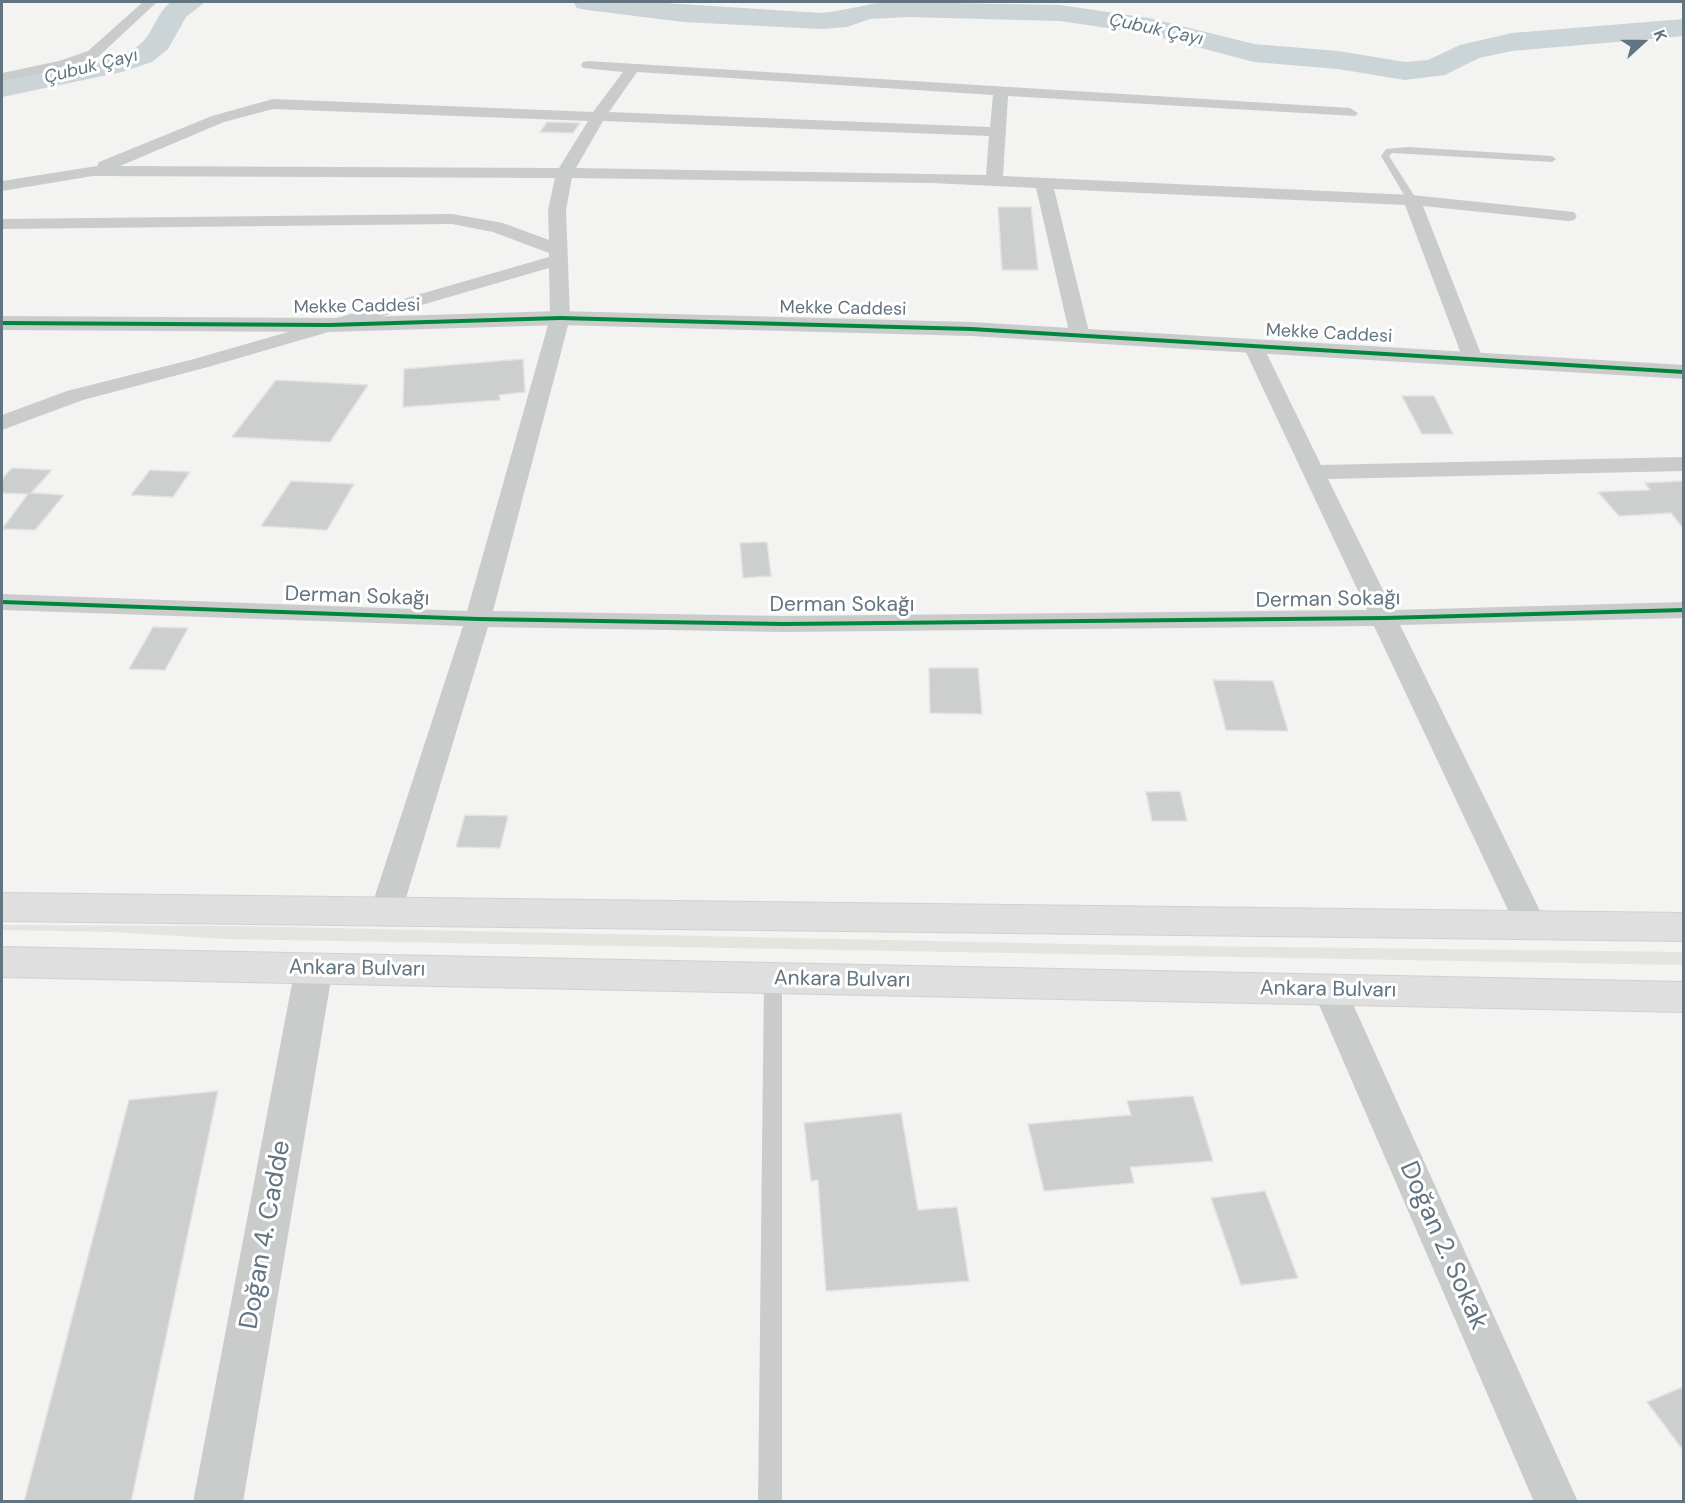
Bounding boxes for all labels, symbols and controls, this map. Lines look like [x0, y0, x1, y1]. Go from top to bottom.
water label: Çubuk Çayı [1107, 9, 1205, 51]
north arrow [1613, 12, 1673, 72]
text: K [1649, 27, 1672, 44]
water label: Çubuk Çayı [42, 45, 140, 89]
street label: Mekke Caddesi [293, 295, 421, 319]
street label: Mekke Caddesi [779, 297, 907, 321]
street label: Mekke Caddesi [1265, 320, 1393, 348]
street label: Derman Sokağı [284, 582, 430, 612]
street label: Derman Sokağı [1255, 586, 1401, 614]
street label: Derman Sokağı [770, 592, 914, 618]
street label: Ankara Bulvarı [289, 955, 425, 983]
street label: Ankara Bulvarı [774, 966, 910, 994]
street label: Ankara Bulvarı [1260, 976, 1396, 1004]
street label: Doğan 4. Cadde [234, 1138, 298, 1332]
street label: Doğan 2. Sokak [1392, 1157, 1494, 1335]

